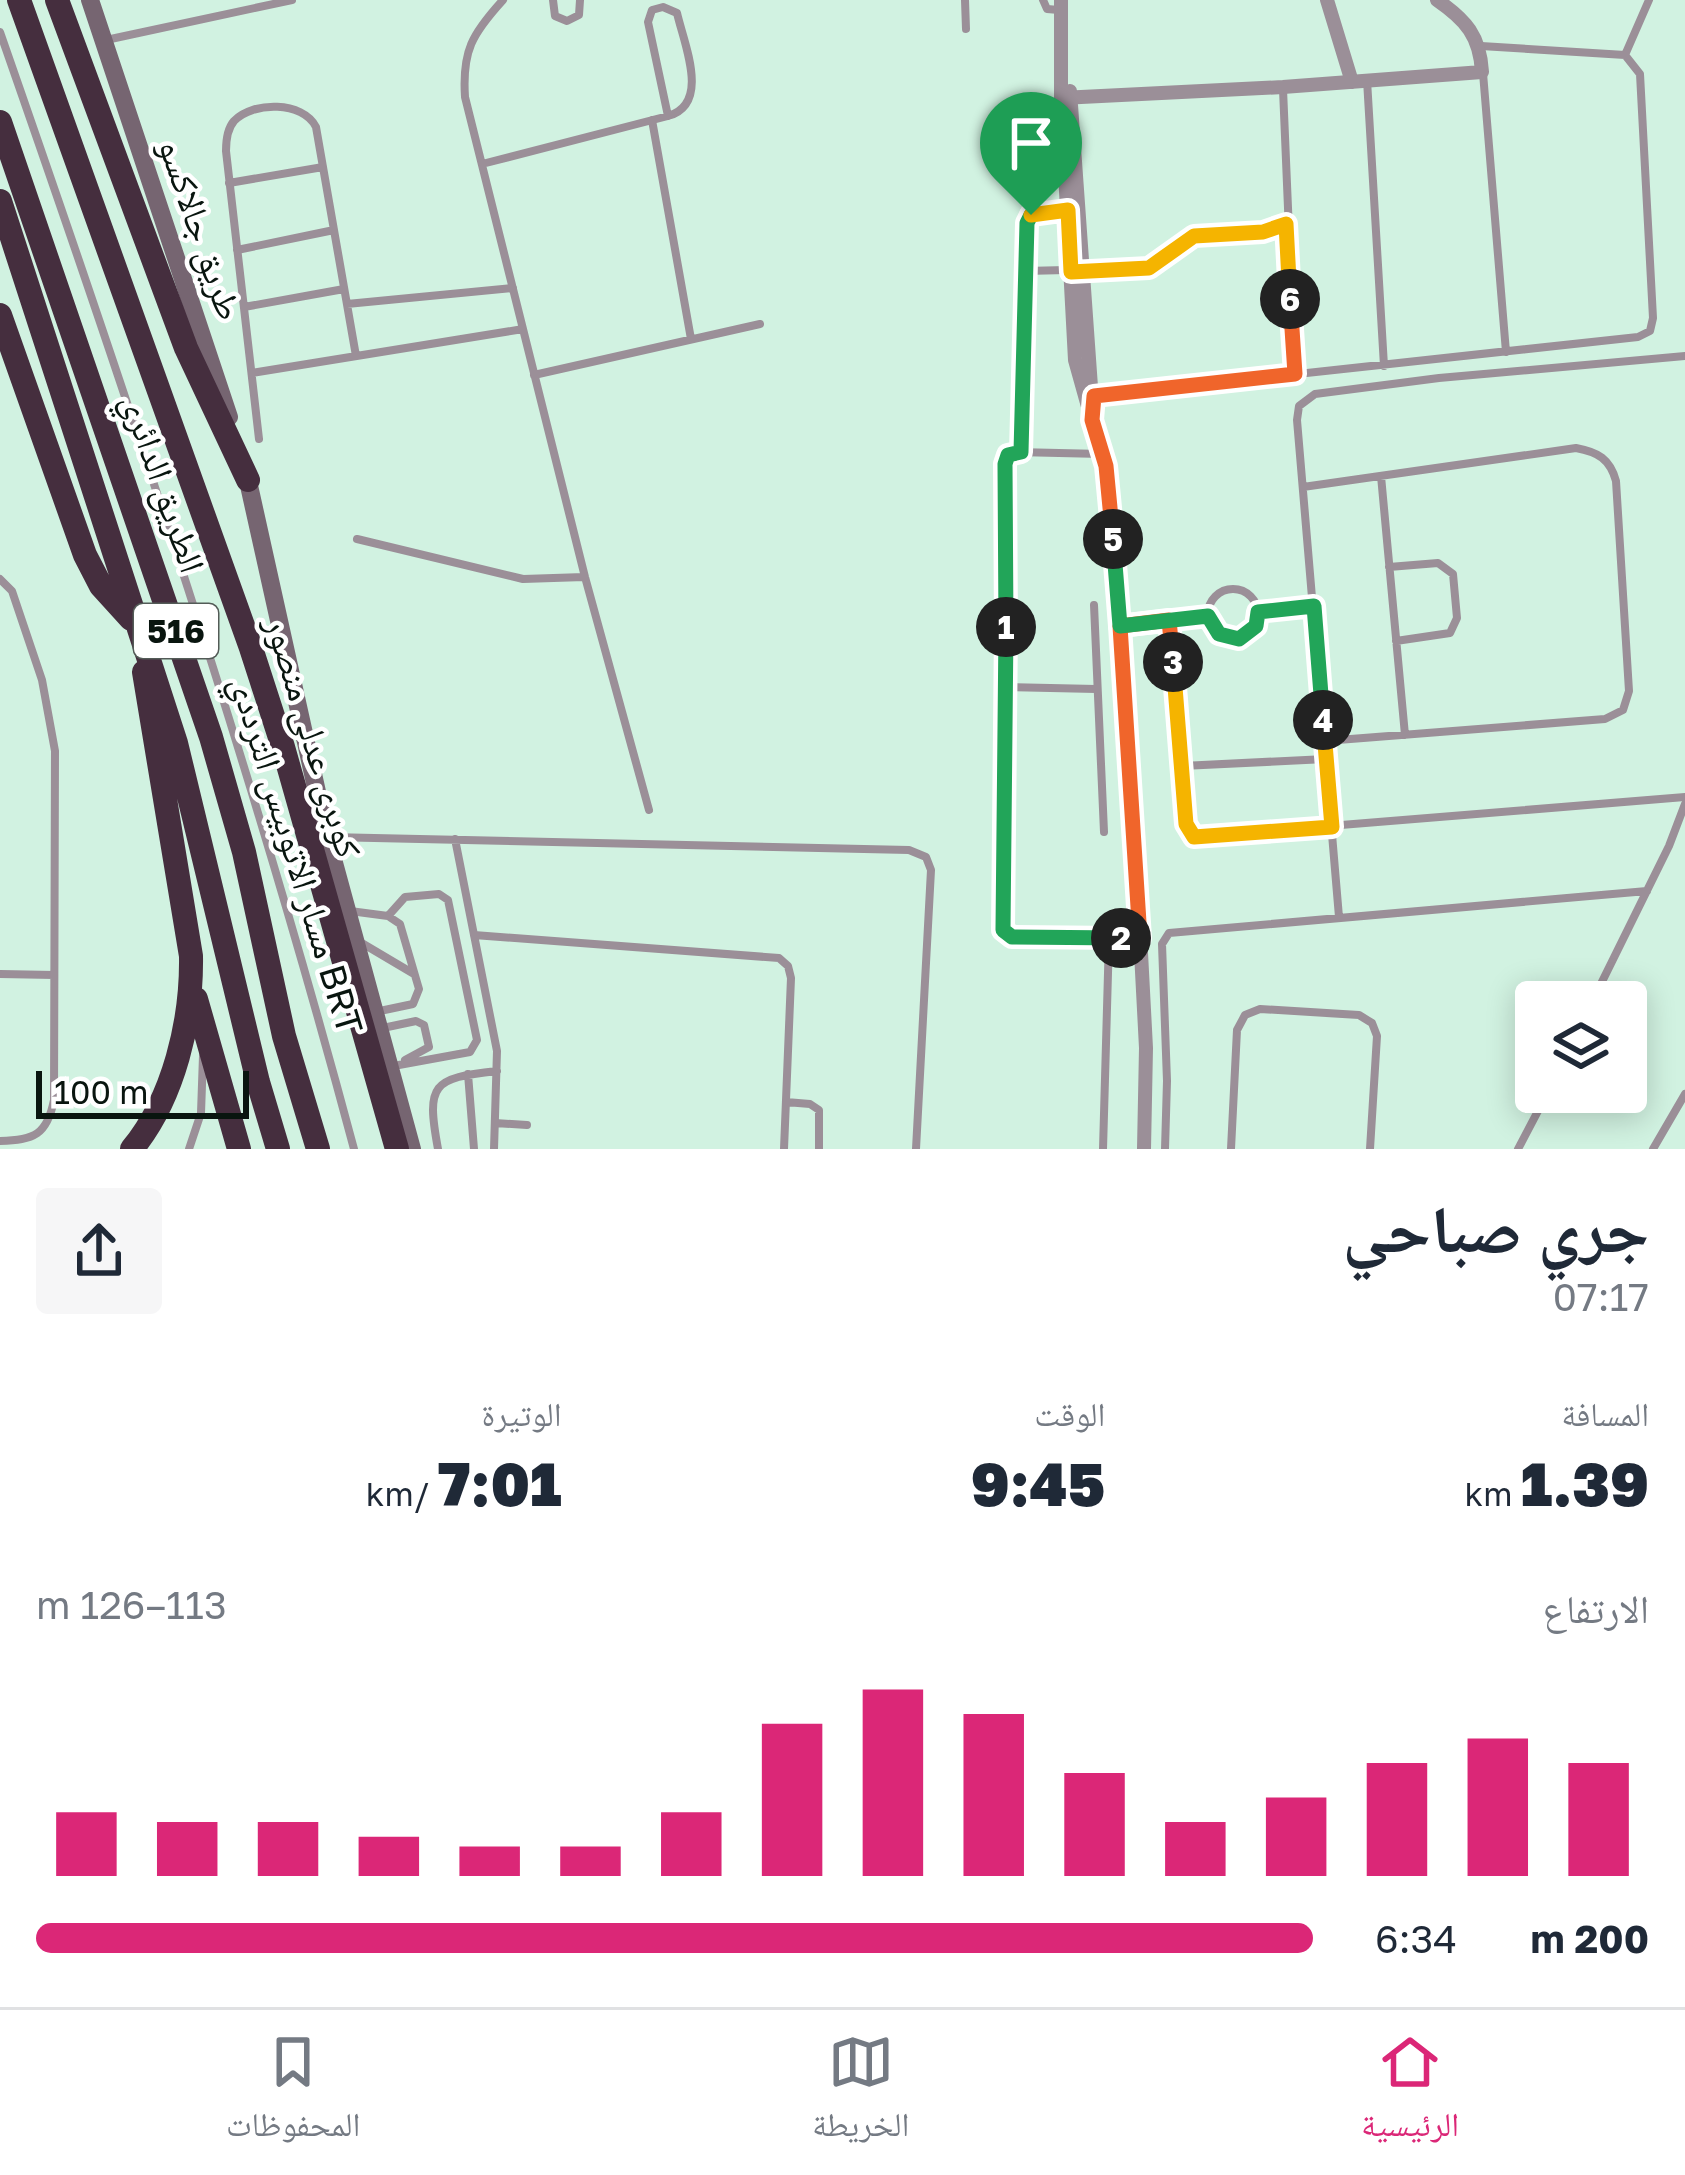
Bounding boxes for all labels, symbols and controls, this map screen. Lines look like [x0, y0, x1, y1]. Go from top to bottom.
pin [980, 92, 1082, 215]
icon: arrive [998, 110, 1064, 176]
street label: طريق جالاكسو [149, 132, 253, 326]
pin: 6 [1260, 269, 1320, 329]
text: 6 [1280, 279, 1300, 318]
street label: الطريق الدائري [106, 388, 215, 581]
pin: 5 [1083, 509, 1143, 569]
text: 5 [1103, 519, 1123, 558]
pin: 1 [976, 597, 1036, 657]
road number: 516 [134, 604, 218, 658]
text: 1 [998, 607, 1015, 646]
street label: كوبرى عدلى منصور [256, 610, 372, 863]
pin: 3 [1143, 632, 1203, 692]
text: 3 [1163, 642, 1183, 681]
street label: مسار الاتوبيس الترددي BRT [215, 670, 372, 1042]
pin: 4 [1293, 690, 1353, 750]
text: 4 [1313, 700, 1333, 739]
pin: 2 [1091, 908, 1151, 968]
text: 2 [1111, 918, 1131, 957]
map controls [1515, 981, 1647, 1113]
button: layers [1515, 981, 1647, 1113]
scale bar [36, 1065, 249, 1118]
text: 100 m [54, 1072, 148, 1111]
button: share [36, 1188, 162, 1314]
text: جري صباحي [1342, 1188, 1649, 1268]
text: 07:17 [1553, 1273, 1649, 1320]
text: الوتيرة [481, 1394, 562, 1433]
text: الوقت [1034, 1394, 1105, 1433]
text: المسافة [1562, 1394, 1649, 1433]
text: 7:01 [438, 1447, 562, 1519]
text: 9:45 [971, 1447, 1105, 1519]
text: 1.39 [1521, 1447, 1649, 1519]
text: /km [366, 1474, 438, 1513]
text: km [1465, 1474, 1521, 1513]
text: 113–126 m [36, 1581, 227, 1628]
text: الارتفاع [1543, 1585, 1649, 1632]
text: 6:34 [1375, 1915, 1457, 1962]
text: 200 m [1531, 1915, 1649, 1962]
tab: المحفوظات [226, 2029, 360, 2157]
tab: الخريطة [812, 2029, 909, 2157]
tab: الرئيسية [1361, 2029, 1459, 2157]

